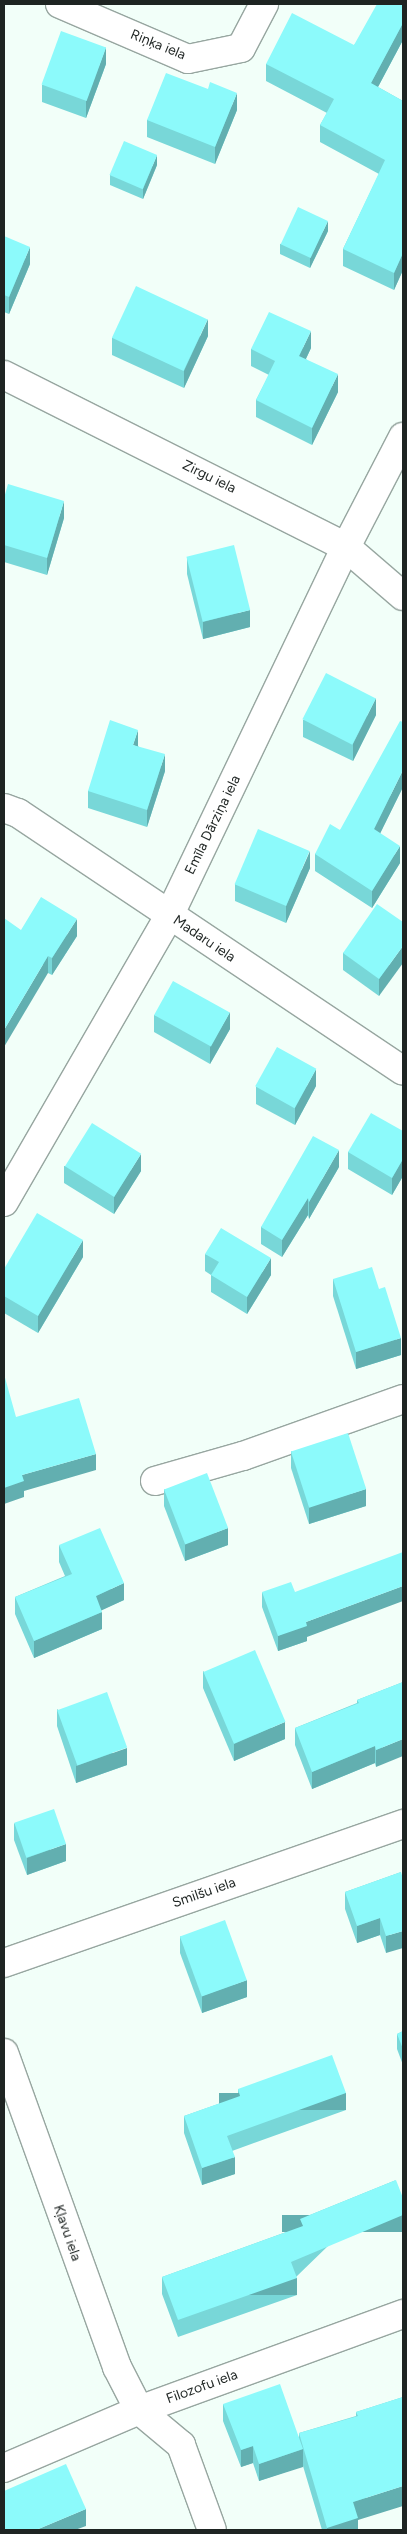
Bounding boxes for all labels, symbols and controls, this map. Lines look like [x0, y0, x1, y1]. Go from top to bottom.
street label: Riņķa iela [128, 26, 188, 64]
street label: Zirgu iela [179, 457, 239, 497]
street label: Emīla Dārziņa iela [182, 773, 244, 877]
street label: Madaru iela [170, 912, 238, 966]
street label: Smilšu iela [170, 1874, 238, 1912]
street label: Kļavu iela [50, 2203, 84, 2263]
street label: Filozofu iela [164, 2366, 240, 2408]

